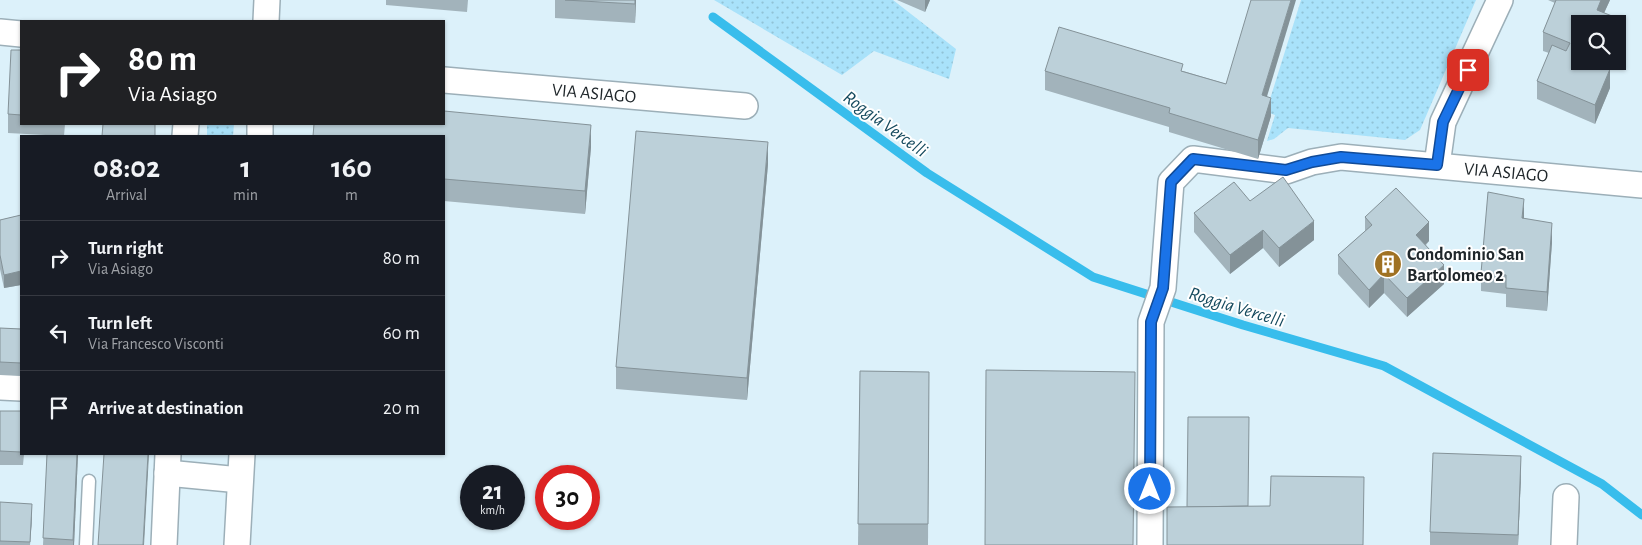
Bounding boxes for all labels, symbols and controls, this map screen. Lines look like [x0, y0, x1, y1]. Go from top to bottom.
map controls [1571, 15, 1626, 70]
button: search [1571, 15, 1626, 70]
icon: right [45, 40, 110, 105]
text: 80 m [128, 42, 197, 77]
pin [1447, 49, 1489, 91]
icon: arrive [1454, 56, 1482, 84]
street label: VIA ASIAGO [551, 81, 637, 107]
text: Via Asiago [128, 83, 217, 105]
water label: Roggia Vercelli [840, 88, 931, 161]
text: 08:02 [93, 153, 160, 183]
text: 1 [240, 153, 251, 183]
text: 160 [331, 153, 372, 183]
street label: VIA ASIAGO [1463, 160, 1549, 186]
text: Arrival [106, 187, 147, 203]
text: min [233, 187, 258, 203]
text: m [345, 187, 358, 203]
text: Turn right [88, 239, 163, 258]
icon: right [45, 244, 73, 272]
place label: Condominio San Bartolomeo 2 [1407, 246, 1524, 285]
text: 80 m [383, 249, 420, 268]
building icon: Condominio San Bartolomeo 2 [1373, 249, 1403, 279]
text: Via Asiago [88, 261, 153, 277]
water label: Roggia Vercelli [1187, 284, 1287, 331]
text: Turn left [88, 314, 152, 333]
icon: left [45, 319, 73, 347]
text: 60 m [383, 324, 420, 343]
text: Via Francesco Visconti [88, 336, 224, 352]
icon: arrive [45, 394, 73, 422]
text: Arrive at destination [88, 399, 244, 418]
text: 20 m [383, 399, 420, 418]
position arrow [1123, 462, 1175, 514]
speed limit sign: 30 [535, 465, 600, 530]
text: 21 [482, 479, 503, 504]
text: km/h [480, 504, 505, 516]

